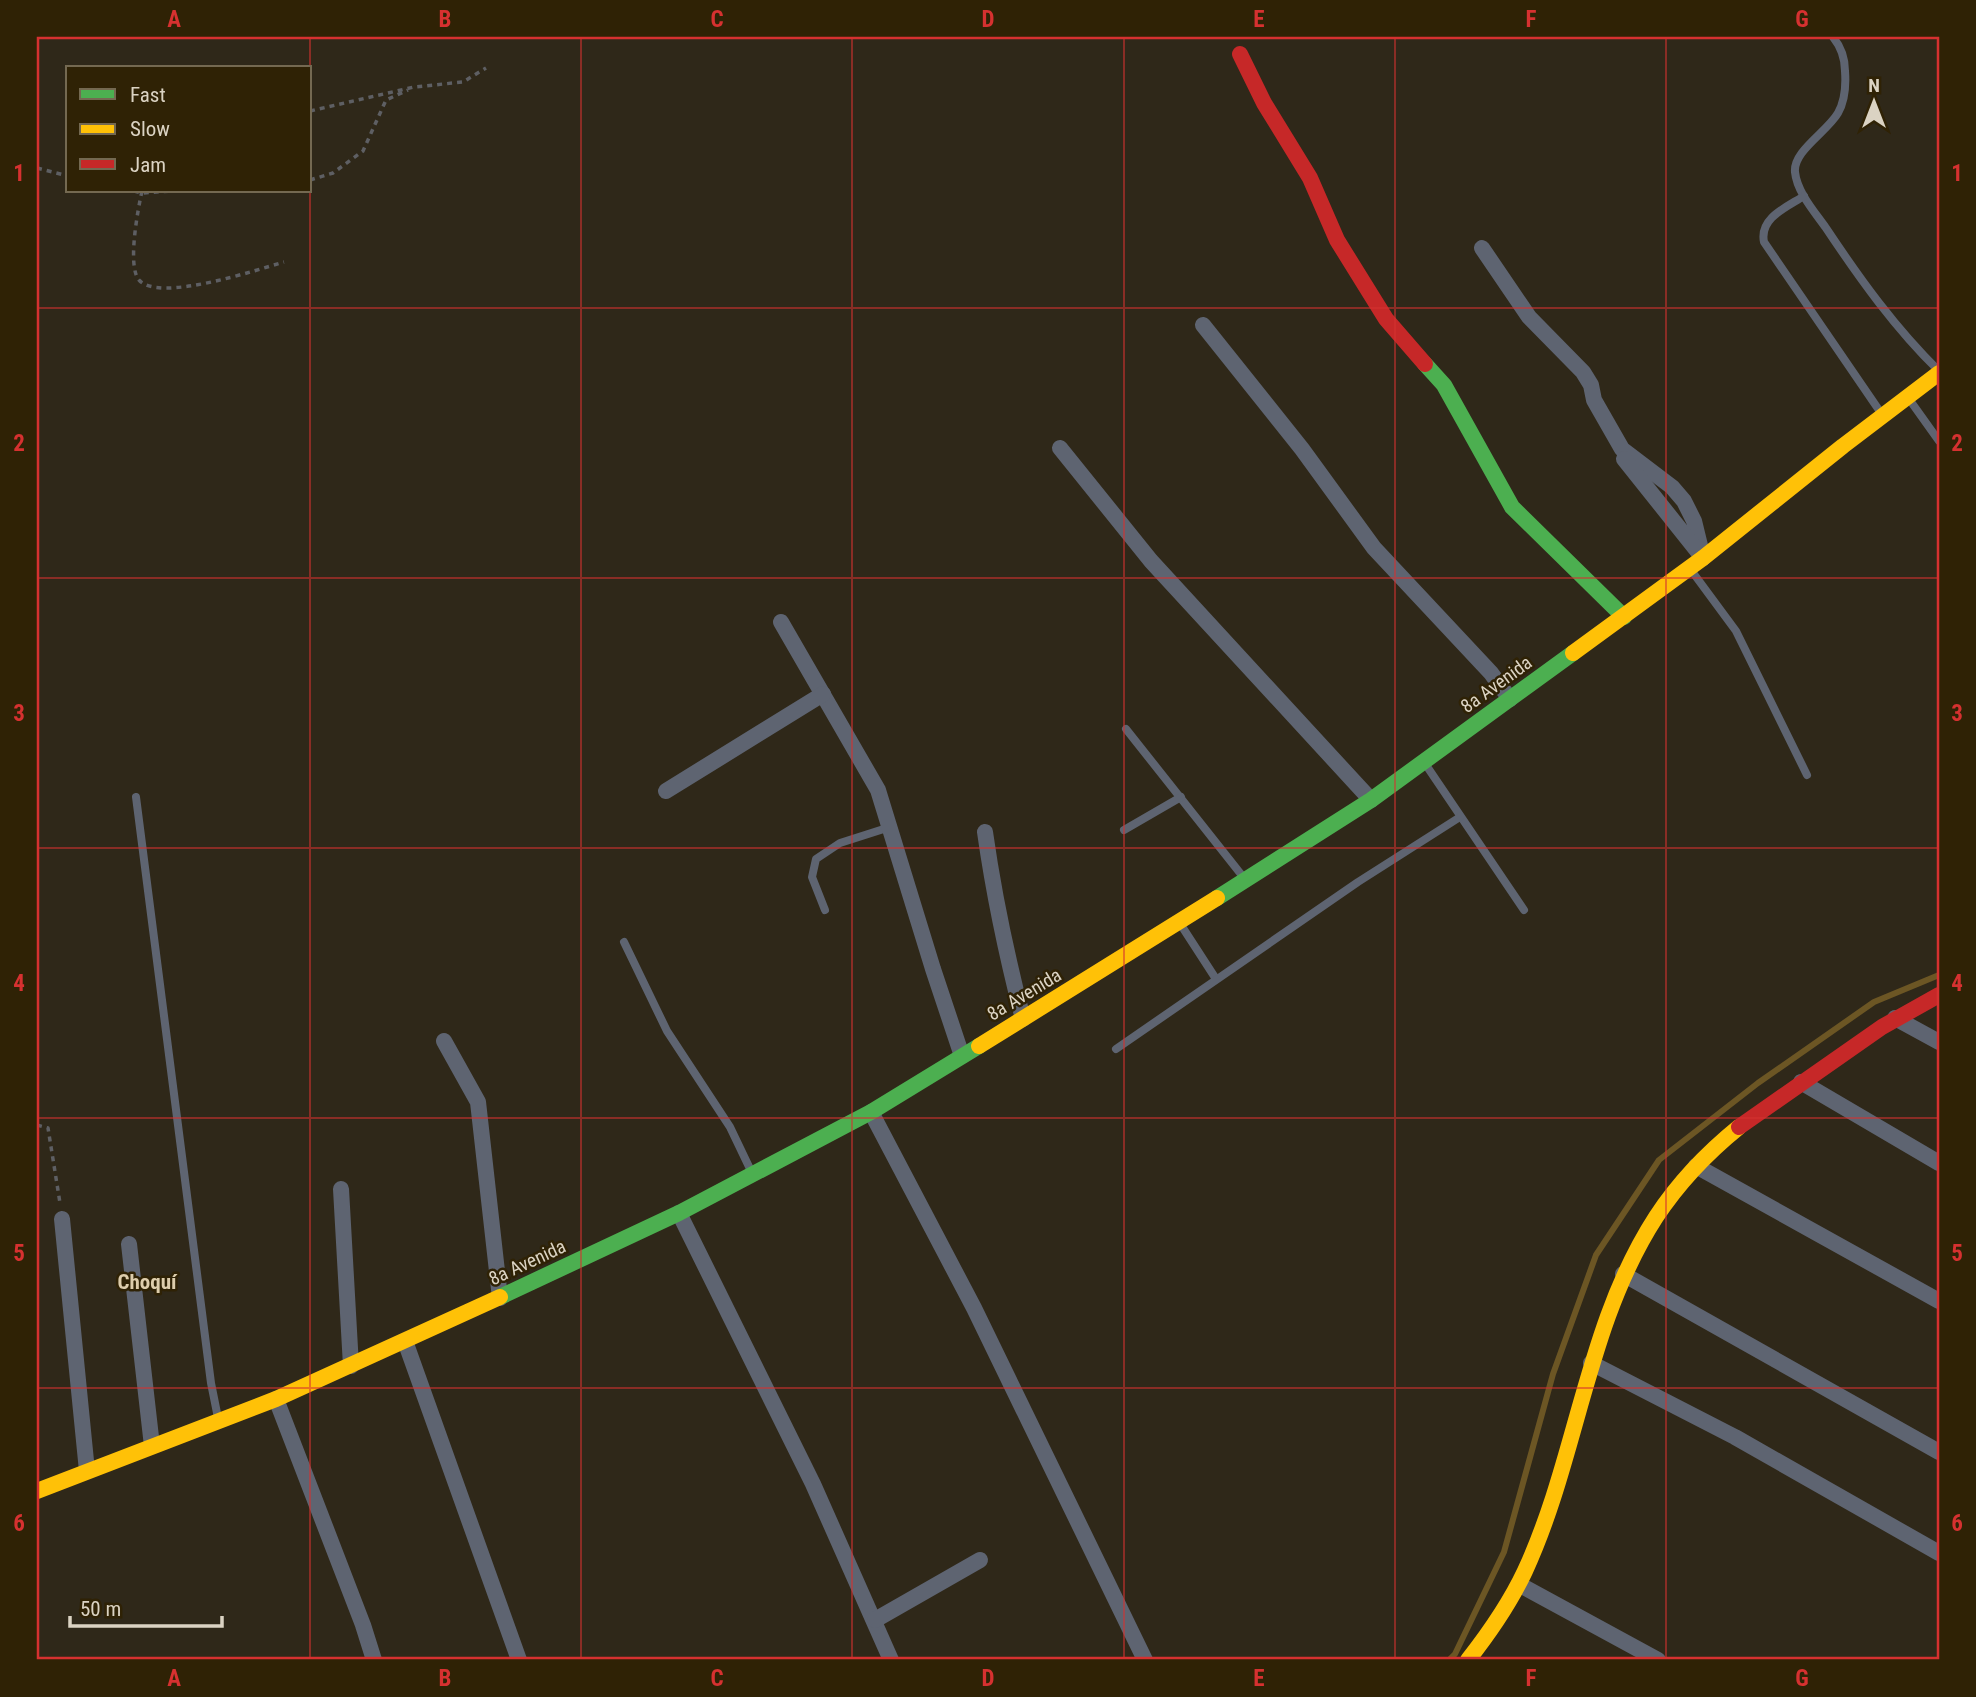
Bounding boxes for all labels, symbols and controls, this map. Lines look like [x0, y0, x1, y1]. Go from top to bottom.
text: A [167, 6, 181, 33]
text: B [439, 6, 451, 33]
text: C [710, 6, 724, 33]
text: D [982, 6, 995, 33]
text: E [1253, 6, 1265, 33]
text: F [1526, 6, 1537, 33]
text: G [1795, 6, 1809, 33]
legend [66, 66, 312, 192]
north arrow [1840, 66, 1910, 136]
text: N [1868, 74, 1880, 97]
text: Fast [130, 83, 166, 107]
text: Slow [130, 117, 170, 141]
text: Jam [130, 153, 166, 177]
text: 1 [13, 160, 25, 187]
text: 1 [1951, 160, 1963, 187]
text: 2 [13, 430, 25, 457]
text: 2 [1951, 430, 1963, 457]
street label: 8a Avenida [1456, 651, 1536, 718]
text: 3 [13, 700, 25, 727]
text: 3 [1951, 700, 1963, 727]
street label: 8a Avenida [983, 963, 1065, 1025]
text: 4 [13, 970, 25, 997]
text: 4 [1951, 970, 1963, 997]
street label: 8a Avenida [485, 1235, 569, 1290]
text: 5 [13, 1240, 25, 1267]
text: 5 [1951, 1240, 1963, 1267]
district label: Choquí [117, 1270, 178, 1294]
text: 6 [13, 1510, 25, 1537]
text: 6 [1951, 1510, 1963, 1537]
scale bar [70, 1585, 222, 1629]
text: 50 m [80, 1597, 121, 1621]
text: A [167, 1665, 181, 1692]
text: B [439, 1665, 451, 1692]
text: C [710, 1665, 724, 1692]
text: D [982, 1665, 995, 1692]
text: E [1253, 1665, 1265, 1692]
text: F [1526, 1665, 1537, 1692]
text: G [1795, 1665, 1809, 1692]

